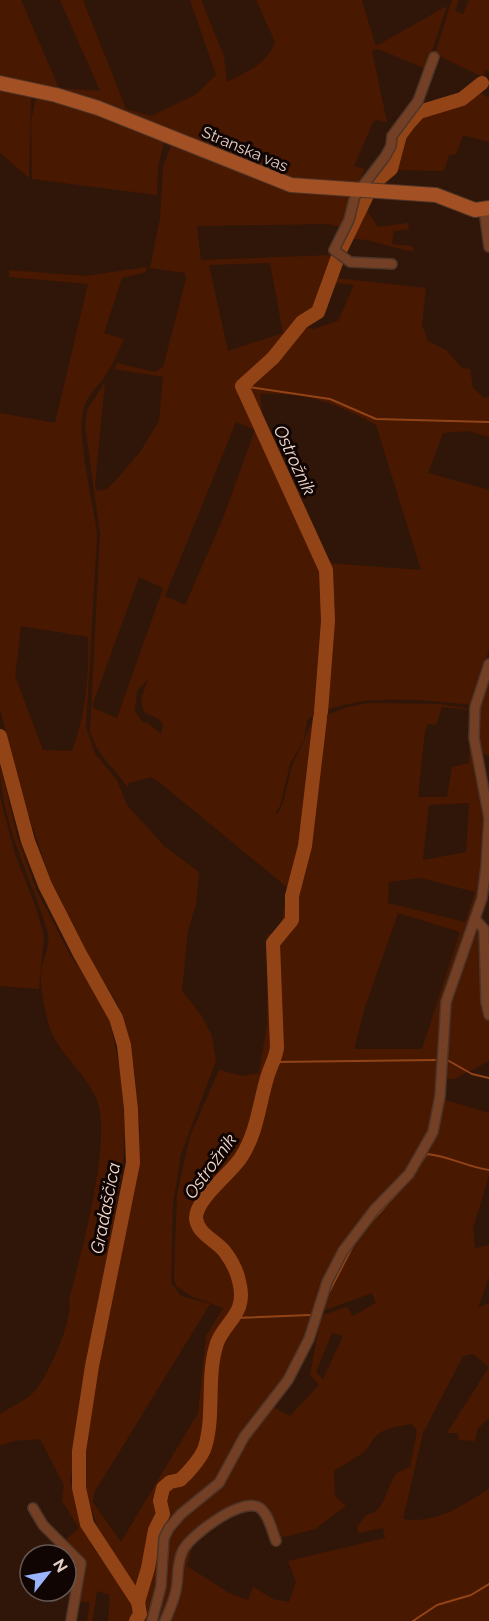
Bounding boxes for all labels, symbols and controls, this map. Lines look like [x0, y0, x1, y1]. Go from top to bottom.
street label: Stranska vas [199, 122, 291, 176]
water label: Ostrožnik [270, 421, 321, 499]
water label: Ostrožnik [179, 1129, 241, 1203]
water label: Gradaščica [86, 1160, 124, 1255]
north arrow [18, 1543, 78, 1603]
text: N [49, 1555, 72, 1576]

